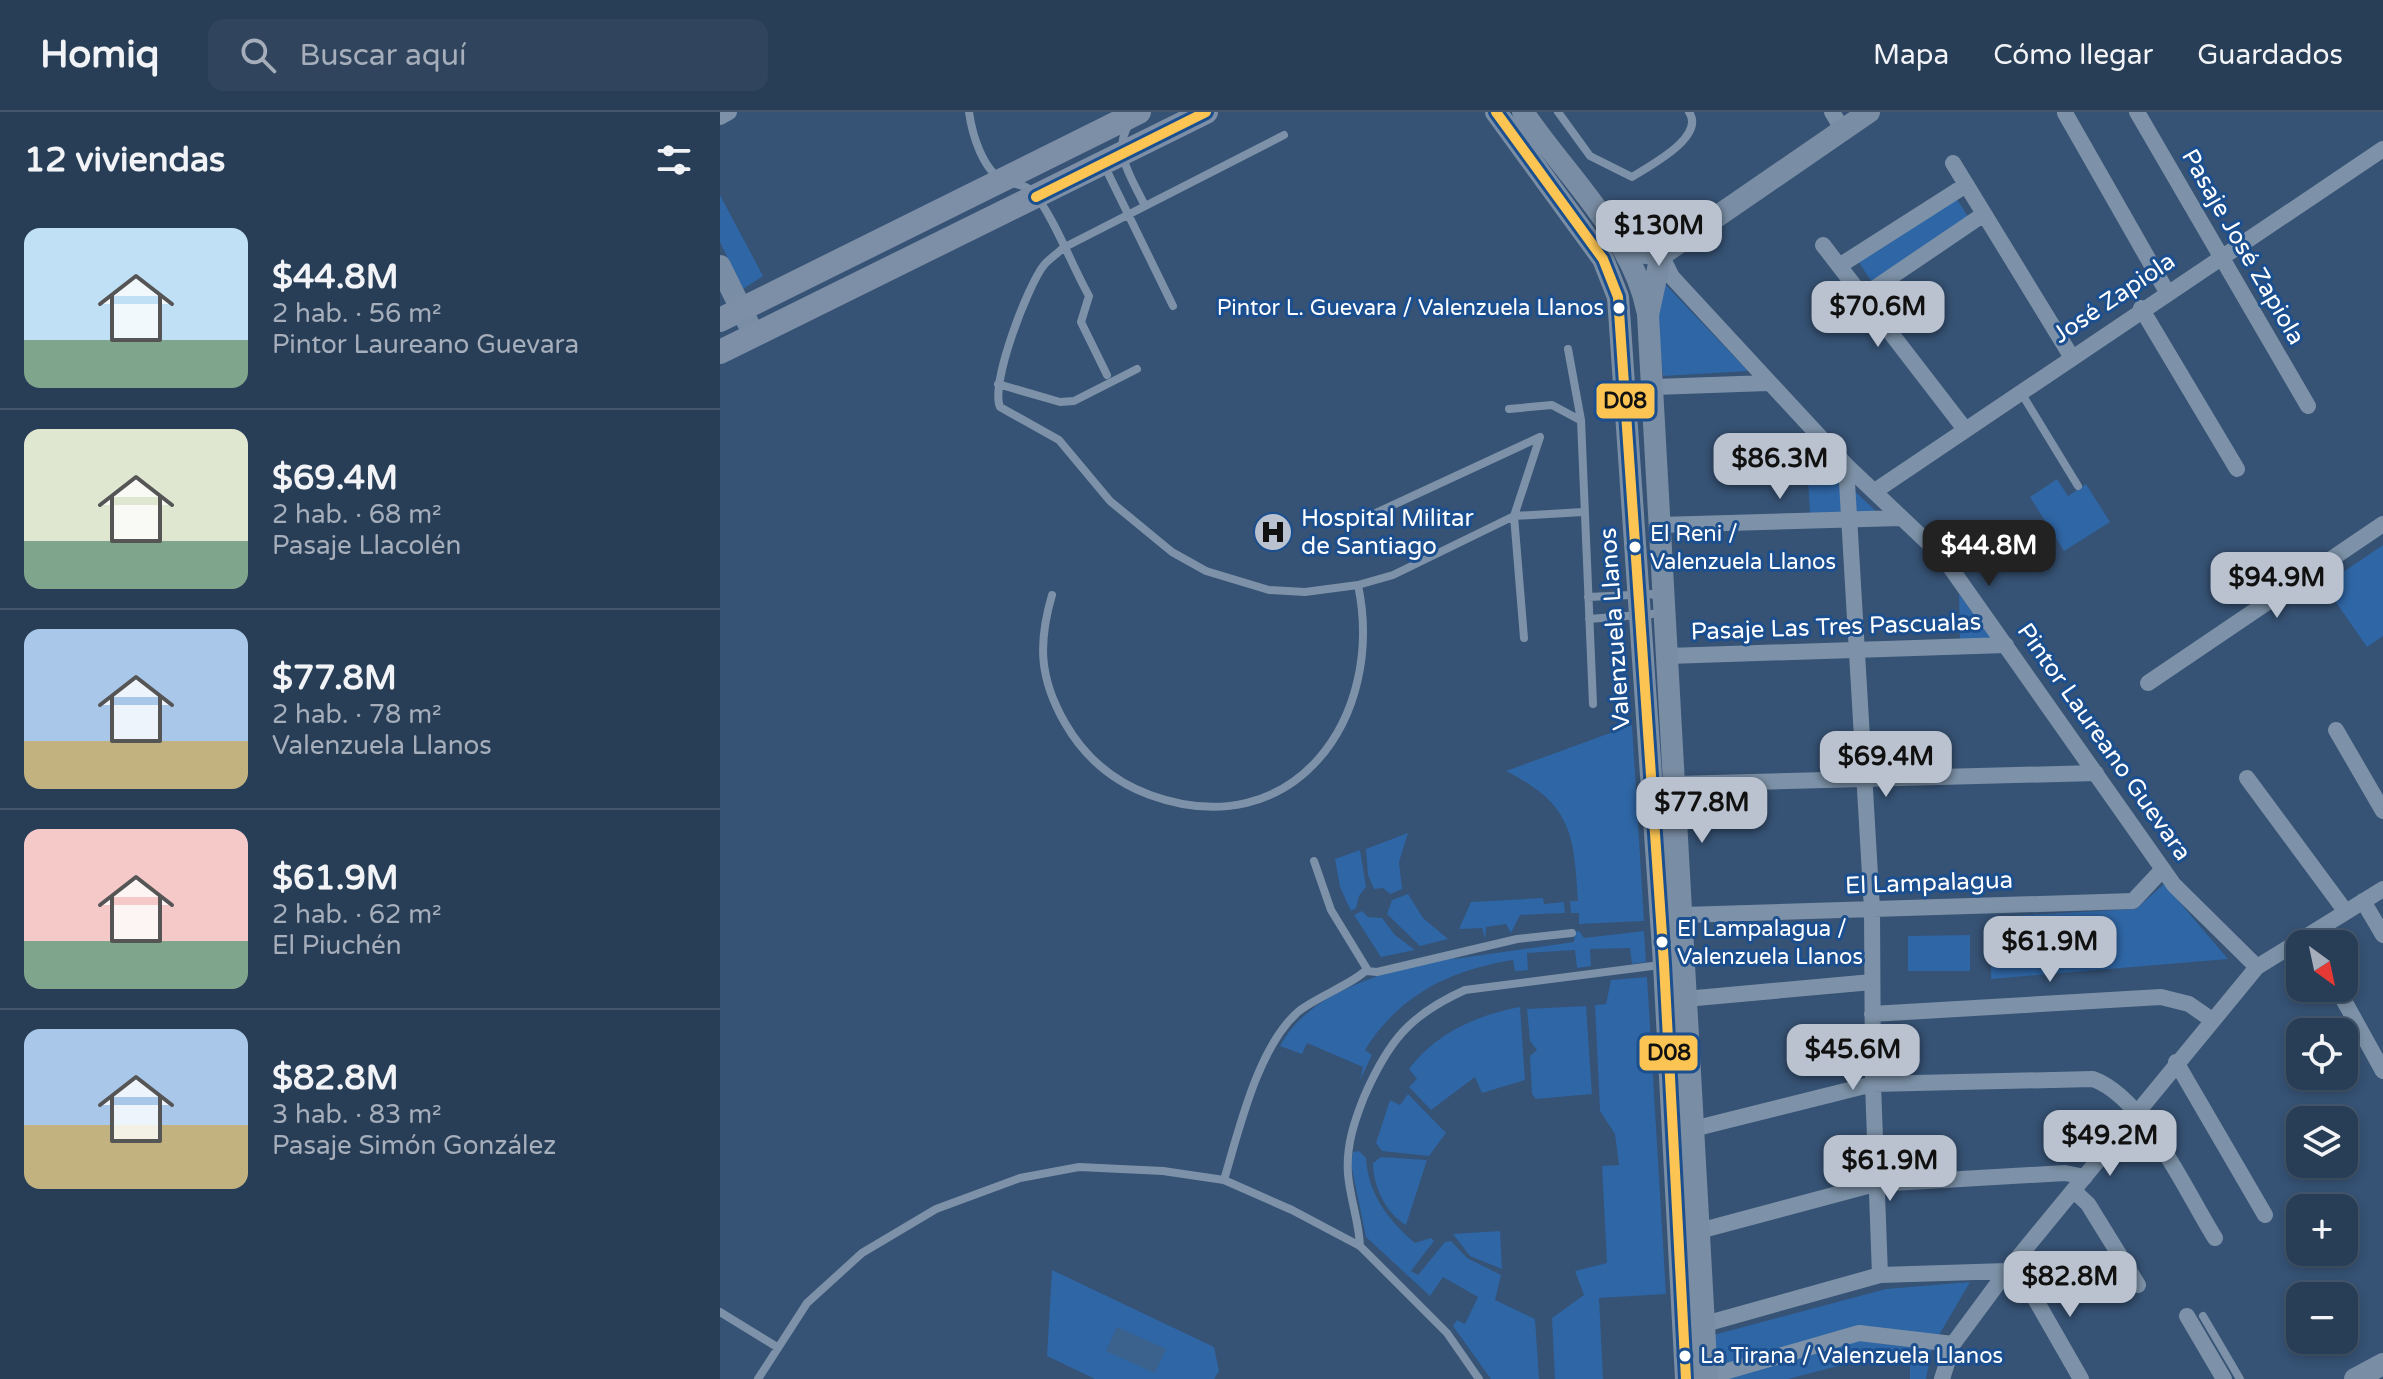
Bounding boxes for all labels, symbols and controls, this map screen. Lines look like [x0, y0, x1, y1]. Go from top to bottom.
search box [208, 19, 768, 91]
text: Homiq [40, 32, 160, 78]
icon: search [236, 33, 280, 77]
text: Buscar aquí [300, 37, 467, 74]
text: Mapa [1873, 38, 1949, 72]
text: Cómo llegar [1993, 38, 2153, 72]
text: Guardados [2197, 38, 2343, 72]
icon: filters [652, 138, 696, 182]
text: 12 viviendas [24, 140, 225, 181]
street label: Pasaje José Zapiola [2175, 144, 2311, 350]
pin: $130M [1603, 200, 1715, 268]
text: $130M [1614, 210, 1704, 241]
street label: José Zapiola [2047, 247, 2181, 349]
text: $44.8M [272, 257, 399, 298]
icon: home [88, 260, 184, 356]
pin: $70.6M [1813, 281, 1943, 349]
text: $70.6M [1830, 291, 1926, 322]
place label: Pintor L. Guevara / Valenzuela Llanos [1217, 295, 1604, 321]
text: 2 hab. · 56 m² [272, 298, 442, 329]
marker: Pintor L. Guevara / Valenzuela Llanos [1611, 300, 1627, 316]
text: Pintor Laureano Guevara [272, 329, 579, 360]
line badge: D08 [1595, 382, 1656, 420]
text: D08 [1603, 388, 1647, 414]
pin: $86.3M [1715, 433, 1845, 501]
text: $86.3M [1732, 443, 1828, 474]
text: $69.4M [272, 458, 398, 499]
icon: home [88, 461, 184, 557]
text: 2 hab. · 68 m² [272, 499, 442, 530]
place label: Hospital Militar de Santiago [1301, 504, 1474, 561]
hospital icon: Hospital Militar de Santiago [1252, 511, 1294, 553]
pin: $44.8M [1924, 520, 2054, 588]
place label: El Reni / Valenzuela Llanos [1650, 521, 1836, 575]
street label: Valenzuela Llanos [1593, 527, 1637, 731]
text: Pasaje Llacolén [272, 530, 461, 561]
text: $44.8M [1941, 530, 2037, 561]
marker: El Reni / Valenzuela Llanos [1627, 539, 1643, 555]
pin: $94.9M [2212, 552, 2342, 620]
text: $94.9M [2229, 562, 2325, 593]
street label: Pasaje Las Tres Pascualas [1690, 607, 1982, 647]
street label: Pintor Laureano Guevara [2011, 618, 2197, 866]
text: $77.8M [272, 658, 397, 699]
icon: home [88, 661, 184, 757]
text: 2 hab. · 78 m² [272, 699, 442, 730]
text: Valenzuela Llanos [272, 730, 492, 761]
pin: $69.4M [1821, 731, 1951, 799]
text: $69.4M [1838, 741, 1934, 772]
pin: $77.8M [1637, 777, 1767, 845]
text: $77.8M [1654, 787, 1750, 818]
text: $61.9M [272, 858, 399, 899]
icon: home [88, 861, 184, 957]
street label: El Lampalagua [1844, 866, 2014, 900]
text: 2 hab. · 62 m² [272, 899, 442, 930]
place label: El Lampalagua / Valenzuela Llanos [1677, 916, 1863, 970]
pin: $61.9M [1985, 916, 2115, 984]
text: $61.9M [2002, 926, 2098, 957]
text: El Piuchén [272, 930, 402, 961]
north arrow [2286, 930, 2358, 1002]
map controls [2286, 930, 2358, 1354]
marker: El Lampalagua / Valenzuela Llanos [1654, 934, 1670, 950]
button: locate [2286, 1018, 2358, 1090]
pin: $45.6M [1788, 1024, 1918, 1092]
line badge: D08 [1638, 1034, 1699, 1072]
text: $45.6M [1805, 1034, 1901, 1065]
text: D08 [1647, 1040, 1691, 1066]
text: $82.8M [272, 1058, 399, 1099]
icon: home [88, 1061, 184, 1157]
text: 3 hab. · 83 m² [272, 1099, 442, 1130]
button: layers [2286, 1106, 2358, 1178]
pin: $49.2M [2045, 1110, 2175, 1178]
text: $49.2M [2062, 1120, 2158, 1151]
text: Pasaje Simón González [272, 1130, 556, 1161]
pin: $61.9M [1825, 1135, 1955, 1203]
text: $61.9M [1842, 1145, 1938, 1176]
button: + [2286, 1194, 2358, 1266]
pin: $82.8M [2005, 1251, 2135, 1319]
text: $82.8M [2022, 1261, 2118, 1292]
button: − [2286, 1282, 2358, 1354]
place label: La Tirana / Valenzuela Llanos [1700, 1343, 2003, 1369]
marker: La Tirana / Valenzuela Llanos [1677, 1348, 1693, 1364]

